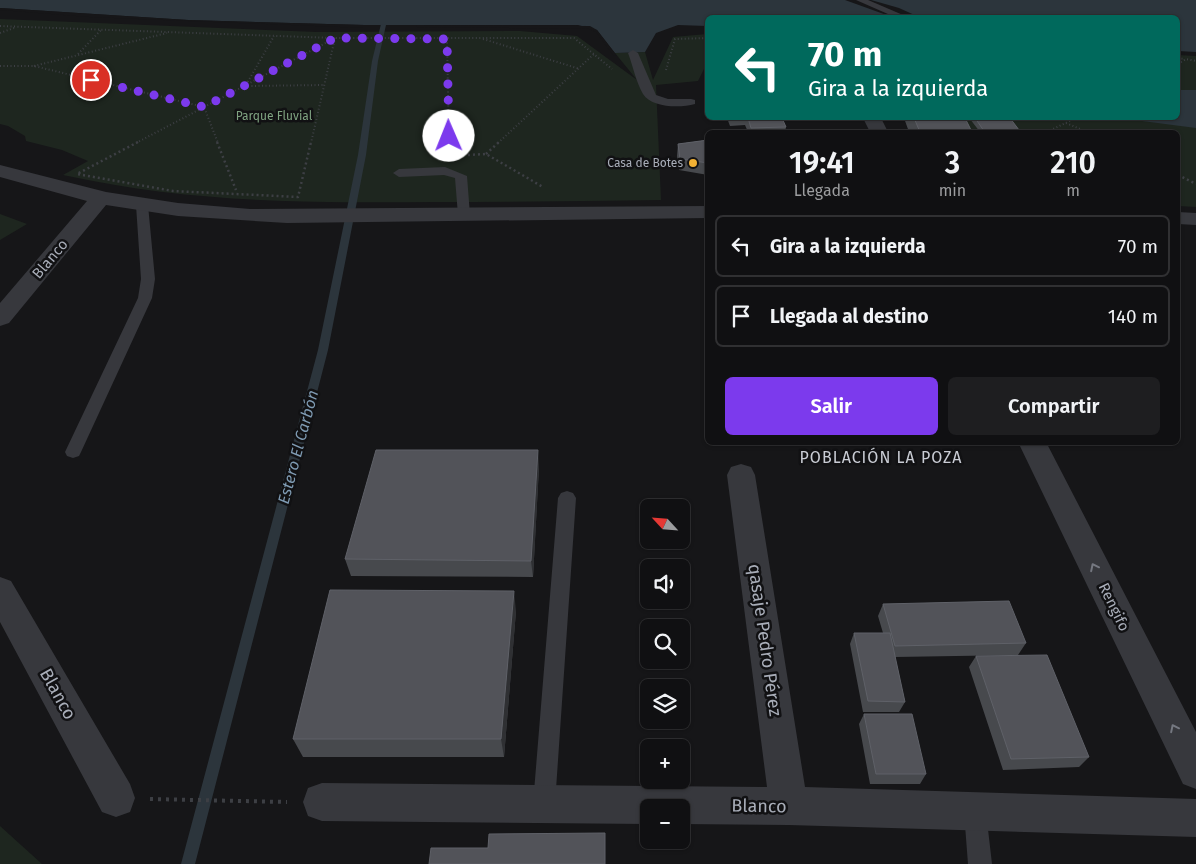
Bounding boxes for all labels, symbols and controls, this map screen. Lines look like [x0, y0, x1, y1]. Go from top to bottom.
text: 70 m [808, 33, 882, 75]
icon: left [725, 35, 790, 100]
pin [70, 59, 112, 101]
icon: arrive [77, 66, 105, 94]
text: Gira a la izquierda [808, 75, 988, 102]
park label: Parque Fluvial [236, 109, 313, 123]
position arrow [422, 109, 474, 161]
text: 19:41 [789, 145, 855, 181]
text: 3 [945, 145, 960, 181]
text: 210 [1050, 145, 1096, 181]
place label: Casa de Botes [607, 156, 683, 170]
marker: Casa de Botes [687, 157, 699, 169]
text: Llegada [794, 181, 850, 200]
text: min [939, 181, 966, 200]
text: m [1066, 181, 1080, 200]
icon: left [727, 232, 755, 260]
text: Gira a la izquierda [770, 235, 926, 258]
text: 70 m [1118, 235, 1158, 258]
street label: Blanco [28, 236, 72, 282]
icon: arrive [727, 302, 755, 330]
text: Llegada al destino [770, 305, 929, 328]
text: 140 m [1108, 305, 1158, 328]
button: Salir [725, 377, 938, 435]
button: Compartir [948, 377, 1160, 435]
water label: Estero El Carbón [274, 388, 322, 506]
district label: POBLACIÓN LA POZA [800, 447, 962, 467]
north arrow [640, 499, 690, 549]
map controls [640, 499, 690, 849]
button: sound [640, 559, 690, 609]
street label: qasaje Pedro Pérez [743, 562, 787, 718]
one-way arrow [1090, 563, 1100, 572]
street label: Rengifo [1095, 580, 1133, 634]
button: search [640, 619, 690, 669]
street label: Blanco [35, 665, 81, 723]
button: layers [640, 679, 690, 729]
one-way arrow [1170, 724, 1180, 733]
button: + [640, 739, 690, 789]
street label: Blanco [731, 795, 787, 817]
button: − [640, 799, 690, 849]

